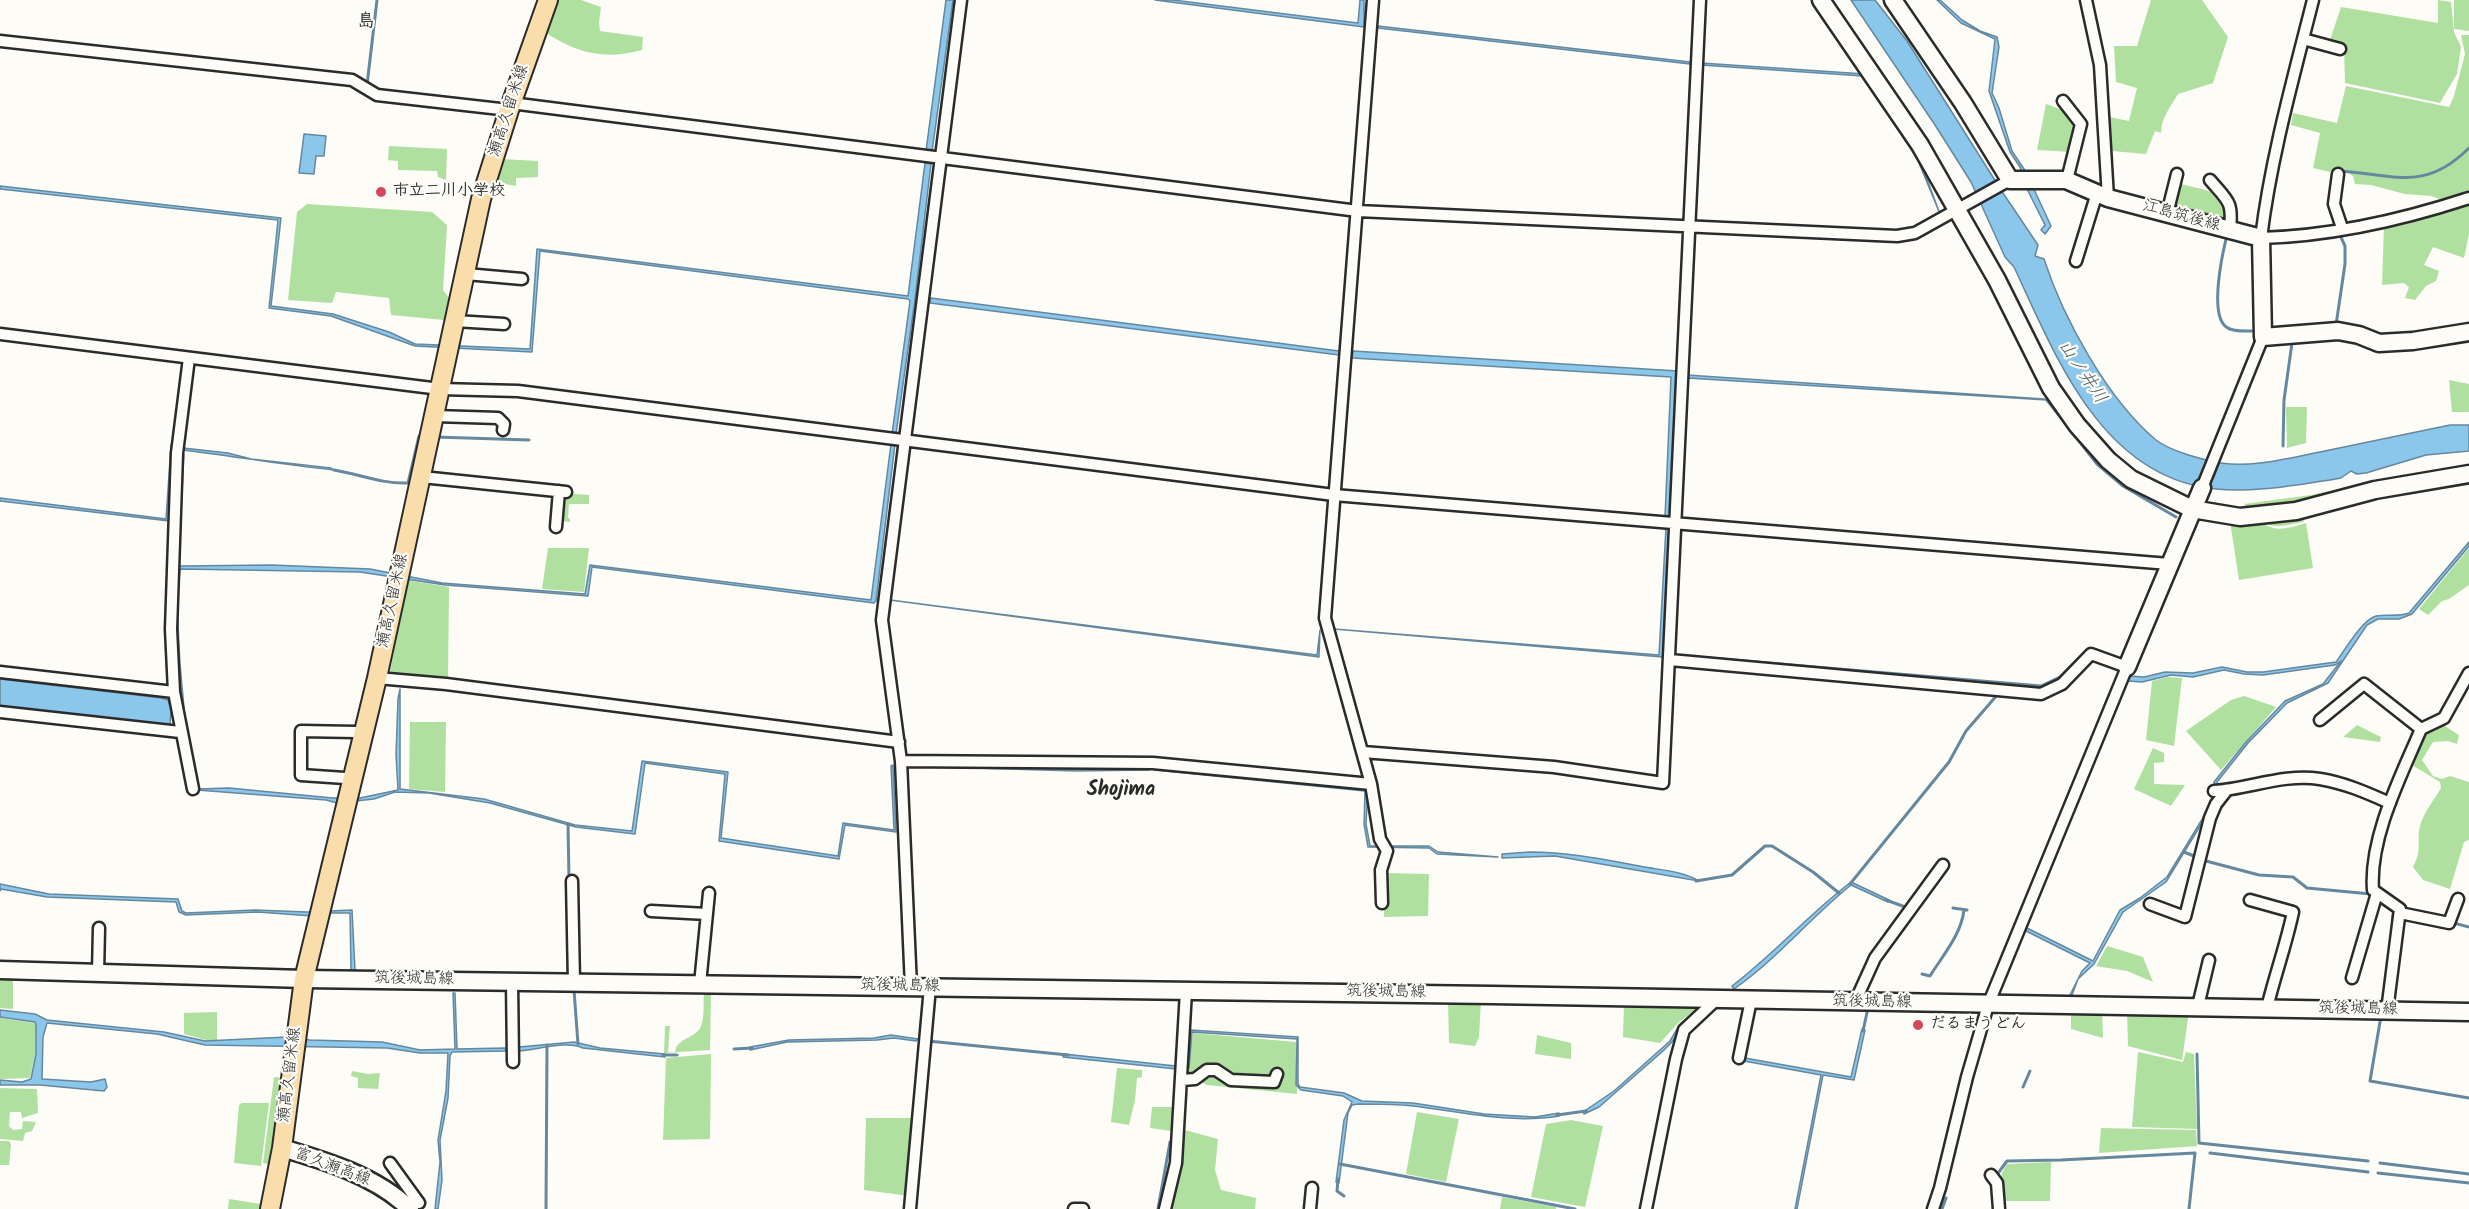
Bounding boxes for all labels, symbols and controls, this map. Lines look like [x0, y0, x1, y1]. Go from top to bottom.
district label: 島 [357, 12, 375, 34]
street label: 瀬高久留米線 [486, 62, 534, 160]
place label: 市立二川小学校 [393, 182, 505, 202]
marker: 市立二川小学校 [374, 185, 388, 199]
street label: 江島筑後線 [2140, 197, 2222, 237]
water label: 山ノ井川 [2052, 337, 2110, 409]
street label: 瀬高久留米線 [375, 552, 413, 650]
district label: Shojima [1087, 780, 1155, 804]
street label: 筑後城島線 [374, 970, 454, 990]
street label: 筑後城島線 [860, 977, 940, 997]
street label: 筑後城島線 [1346, 983, 1426, 1003]
street label: 筑後城島線 [1832, 993, 1912, 1013]
street label: 筑後城島線 [2318, 1000, 2398, 1020]
place label: だるまうどん [1930, 1015, 2026, 1035]
marker: だるまうどん [1911, 1018, 1925, 1032]
street label: 瀬高久留米線 [276, 1026, 306, 1124]
street label: 富久瀬高線 [291, 1145, 373, 1191]

